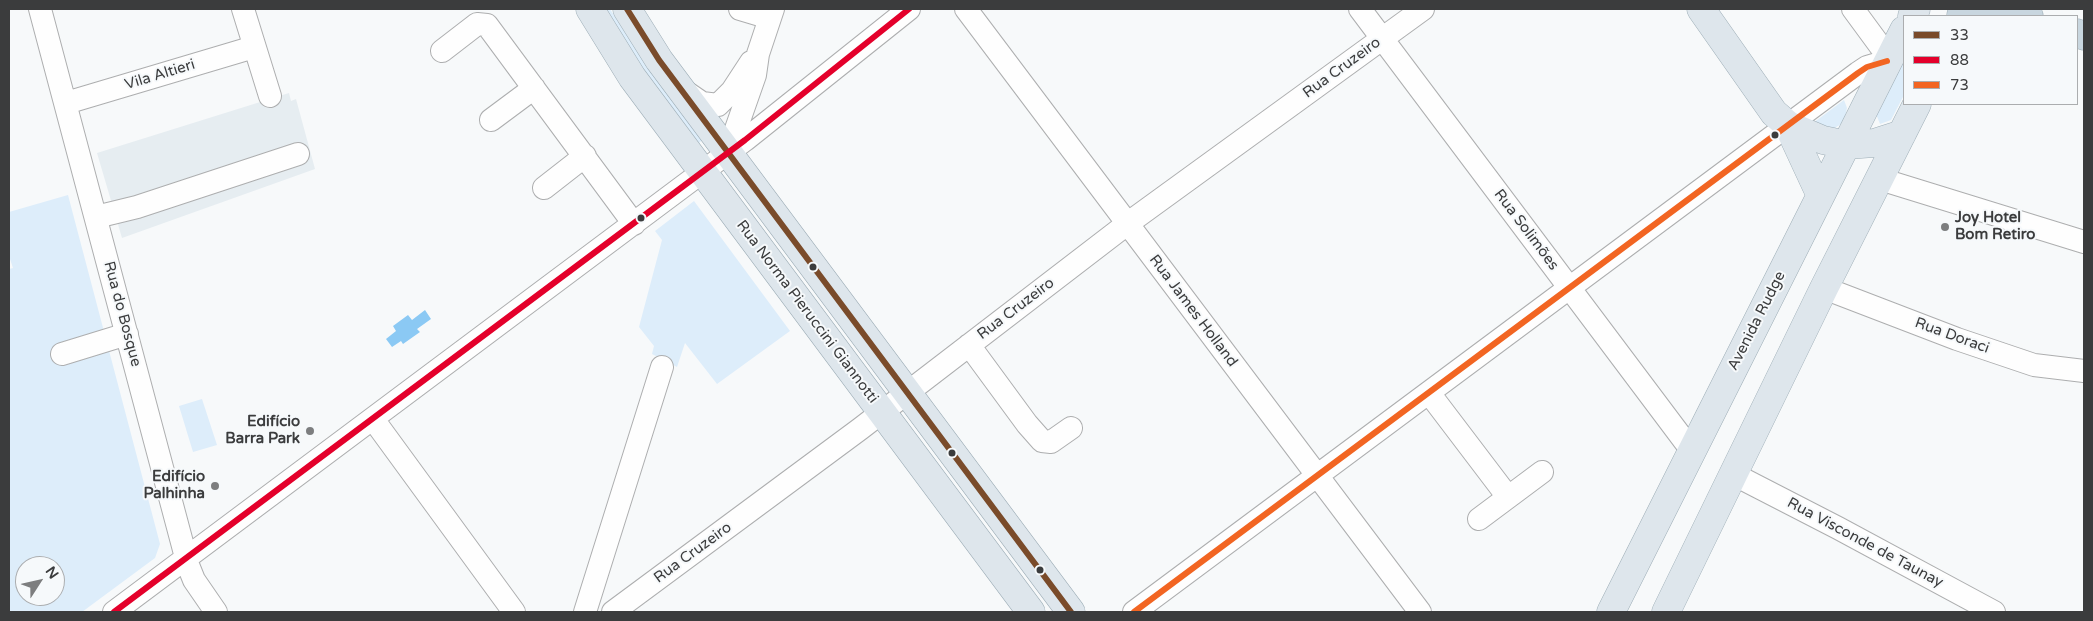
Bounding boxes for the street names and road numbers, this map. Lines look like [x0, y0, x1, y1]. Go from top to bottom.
street label: Rua Cruzeiro [1300, 34, 1384, 102]
street label: Vila Altieri [123, 56, 197, 94]
street label: Rua Solimões [1490, 186, 1562, 274]
street label: Rua Norma Pieruccini Giannotti [732, 217, 882, 407]
street label: Rua James Holland [1145, 251, 1241, 371]
street label: Rua do Bosque [99, 259, 145, 369]
street label: Avenida Rudge [1724, 268, 1790, 374]
street label: Rua Cruzeiro [974, 274, 1058, 344]
street label: Rua Doraci [1912, 314, 1992, 358]
street label: Rua Visconde de Taunay [1784, 494, 1946, 592]
street label: Rua Cruzeiro [651, 519, 735, 587]

